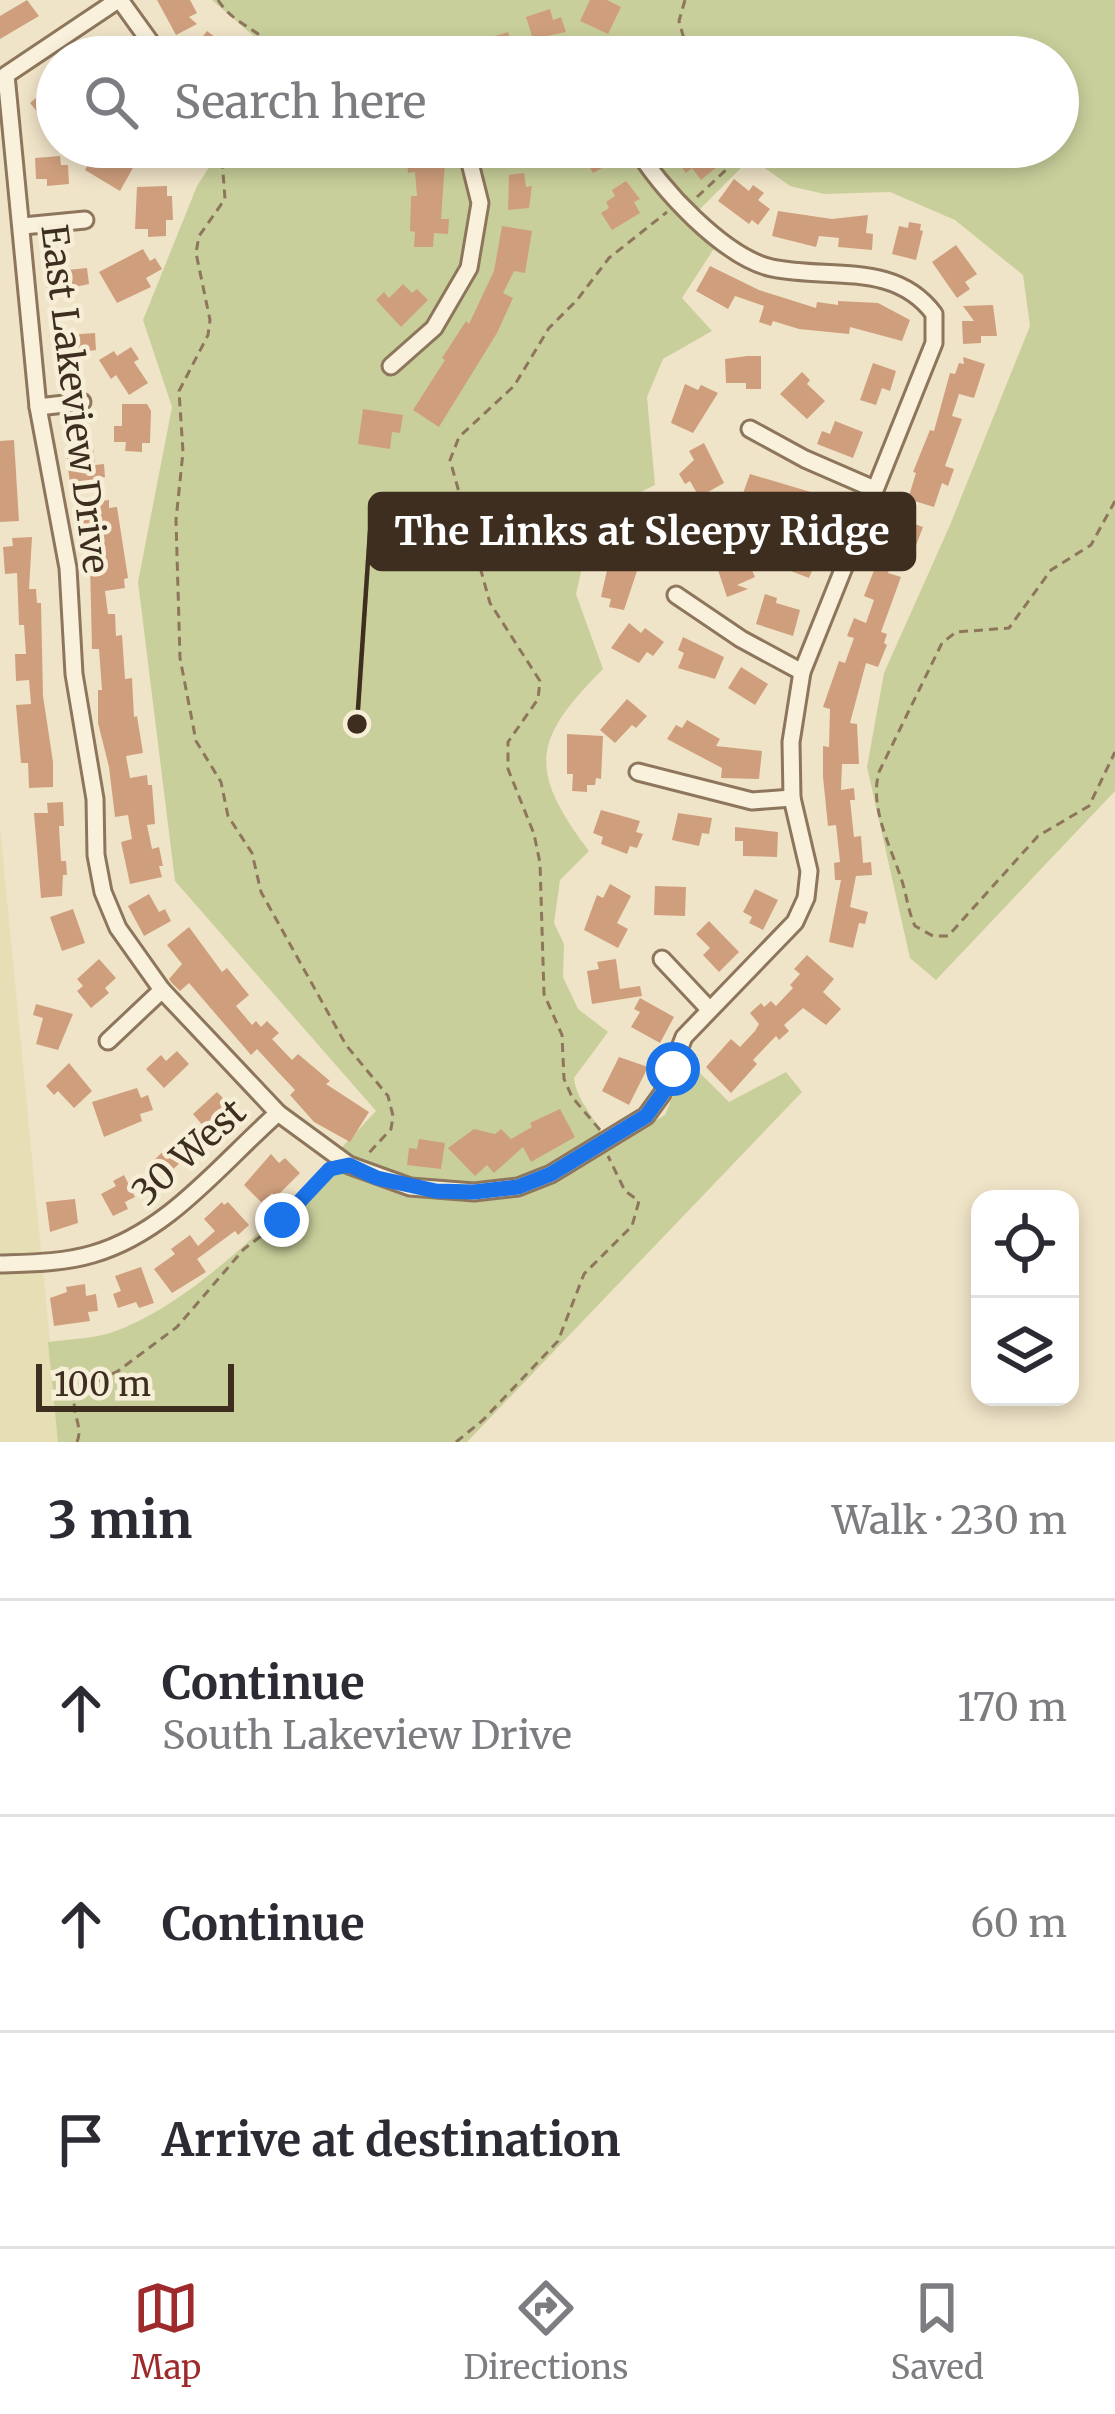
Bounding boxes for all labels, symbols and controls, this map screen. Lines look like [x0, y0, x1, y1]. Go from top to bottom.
search box [36, 36, 1079, 168]
icon: search [78, 69, 144, 135]
text: Search here [174, 74, 426, 130]
street label: East Lakeview Drive [31, 222, 119, 576]
callout: The Links at Sleepy Ridge [370, 494, 914, 569]
text: The Links at Sleepy Ridge [394, 507, 890, 556]
route start [646, 1042, 700, 1096]
street label: 30 West [123, 1089, 255, 1215]
map controls [971, 1190, 1079, 1406]
button: locate [971, 1190, 1079, 1298]
route end [255, 1193, 309, 1247]
button: layers [971, 1298, 1079, 1406]
scale bar [36, 1358, 234, 1411]
text: 100 m [54, 1364, 151, 1405]
text: 3 min [48, 1488, 192, 1552]
text: Walk · 230 m [832, 1496, 1067, 1545]
text: Continue [162, 1655, 364, 1711]
icon: ahead [48, 1675, 114, 1741]
text: 170 m [957, 1683, 1067, 1732]
text: South Lakeview Drive [162, 1711, 572, 1760]
icon: ahead [48, 1891, 114, 1957]
text: Continue [162, 1896, 364, 1952]
text: 60 m [970, 1899, 1067, 1948]
icon: arrive [48, 2107, 114, 2173]
text: Arrive at destination [162, 2112, 620, 2168]
tab: Map [131, 2275, 201, 2388]
tab: Directions [463, 2275, 628, 2388]
tab: Saved [890, 2275, 984, 2388]

